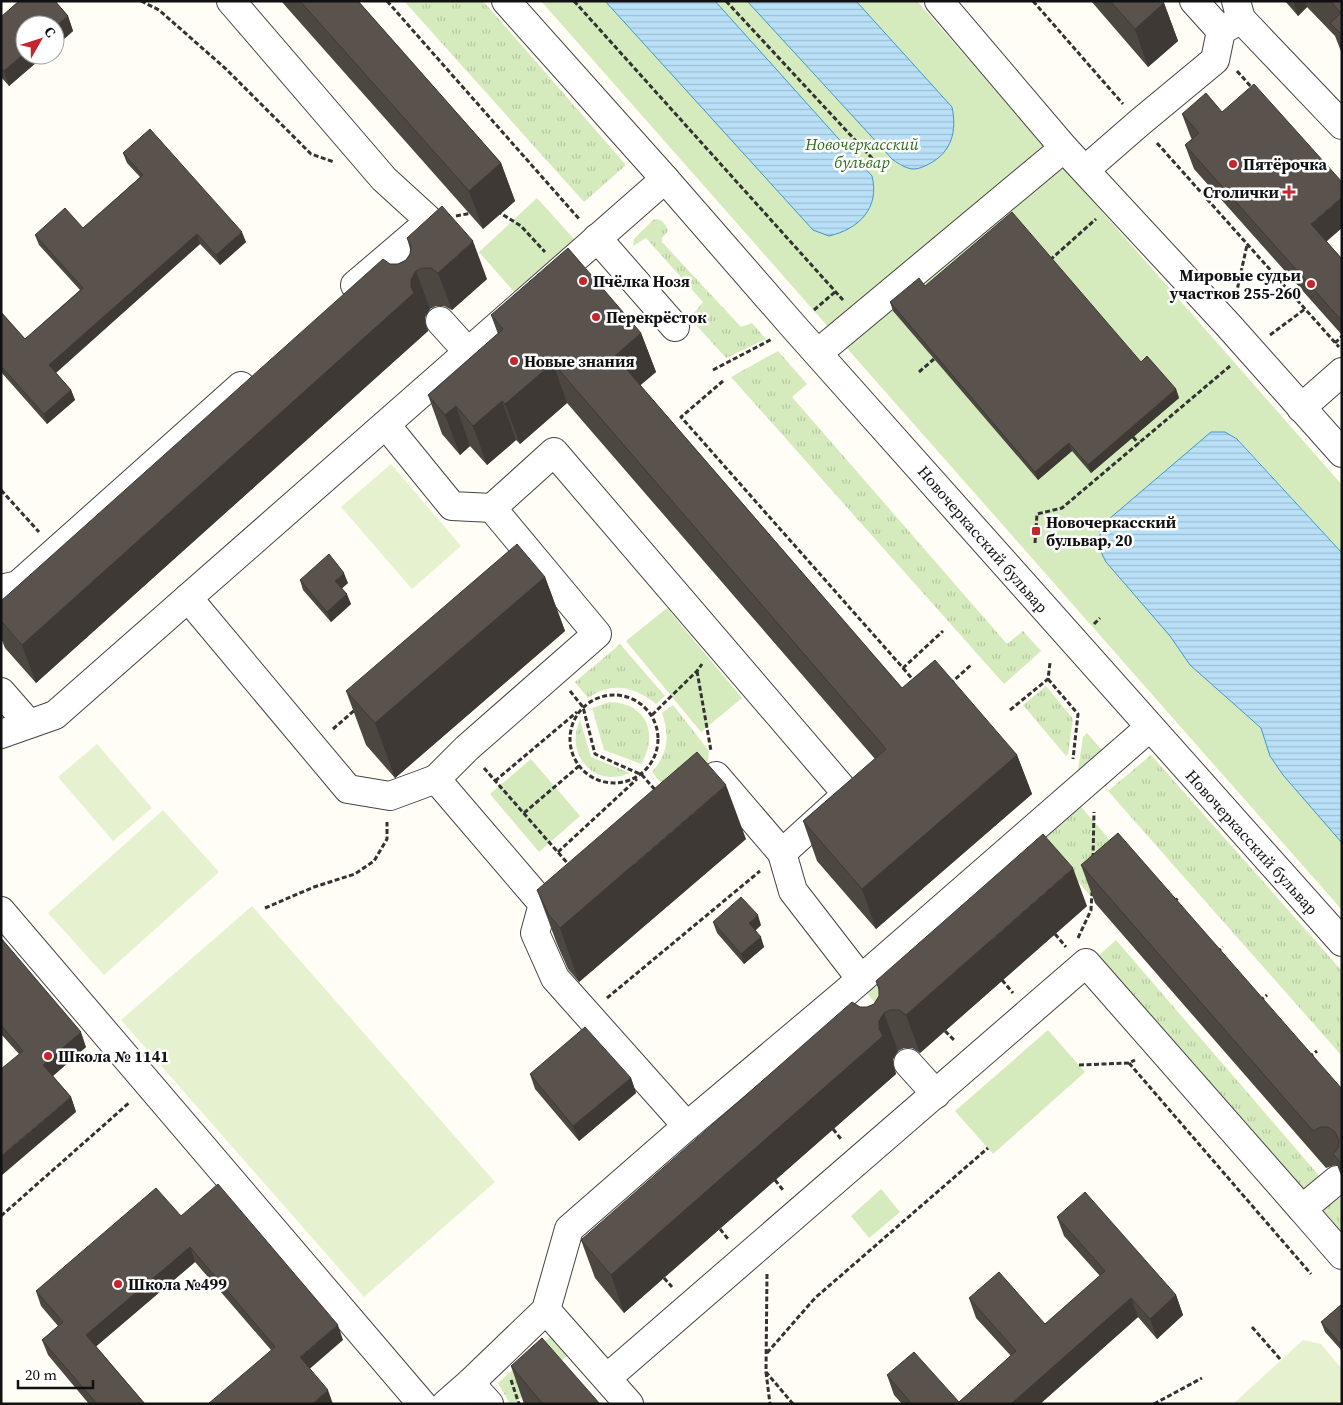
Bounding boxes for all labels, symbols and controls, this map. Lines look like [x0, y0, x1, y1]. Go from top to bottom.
north arrow [15, 15, 65, 65]
text: С [40, 22, 61, 42]
park label: Новочеркасский бульвар [804, 133, 919, 173]
place label: Пятёрочка [1243, 153, 1328, 175]
marker: Пятёрочка [1227, 158, 1239, 170]
place label: Столички [1203, 181, 1279, 203]
marker: Столички [1283, 186, 1295, 198]
place label: Мировые судьи участков 255-260 [1169, 264, 1301, 304]
place label: Пчёлка Нозя [593, 270, 690, 292]
marker: Пчёлка Нозя [577, 275, 589, 287]
marker: Мировые судьи участков 255-260 [1305, 278, 1317, 290]
place label: Перекрёсток [606, 306, 707, 328]
marker: Перекрёсток [590, 311, 602, 323]
place label: Новые знания [524, 350, 635, 372]
marker: Новые знания [508, 355, 520, 367]
street label: Новочеркасский бульвар [913, 461, 1053, 617]
place label: Новочеркасский бульвар, 20 [1046, 511, 1177, 551]
marker: Новочеркасский бульвар, 20 [1030, 525, 1042, 537]
street label: Новочеркасский бульвар [1181, 765, 1323, 919]
place label: Школа № 1141 [58, 1045, 169, 1067]
marker: Школа № 1141 [42, 1050, 54, 1062]
place label: Школа №499 [128, 1273, 227, 1295]
marker: Школа №499 [112, 1278, 124, 1290]
scale bar [18, 1358, 92, 1390]
text: 20 m [25, 1364, 57, 1385]

